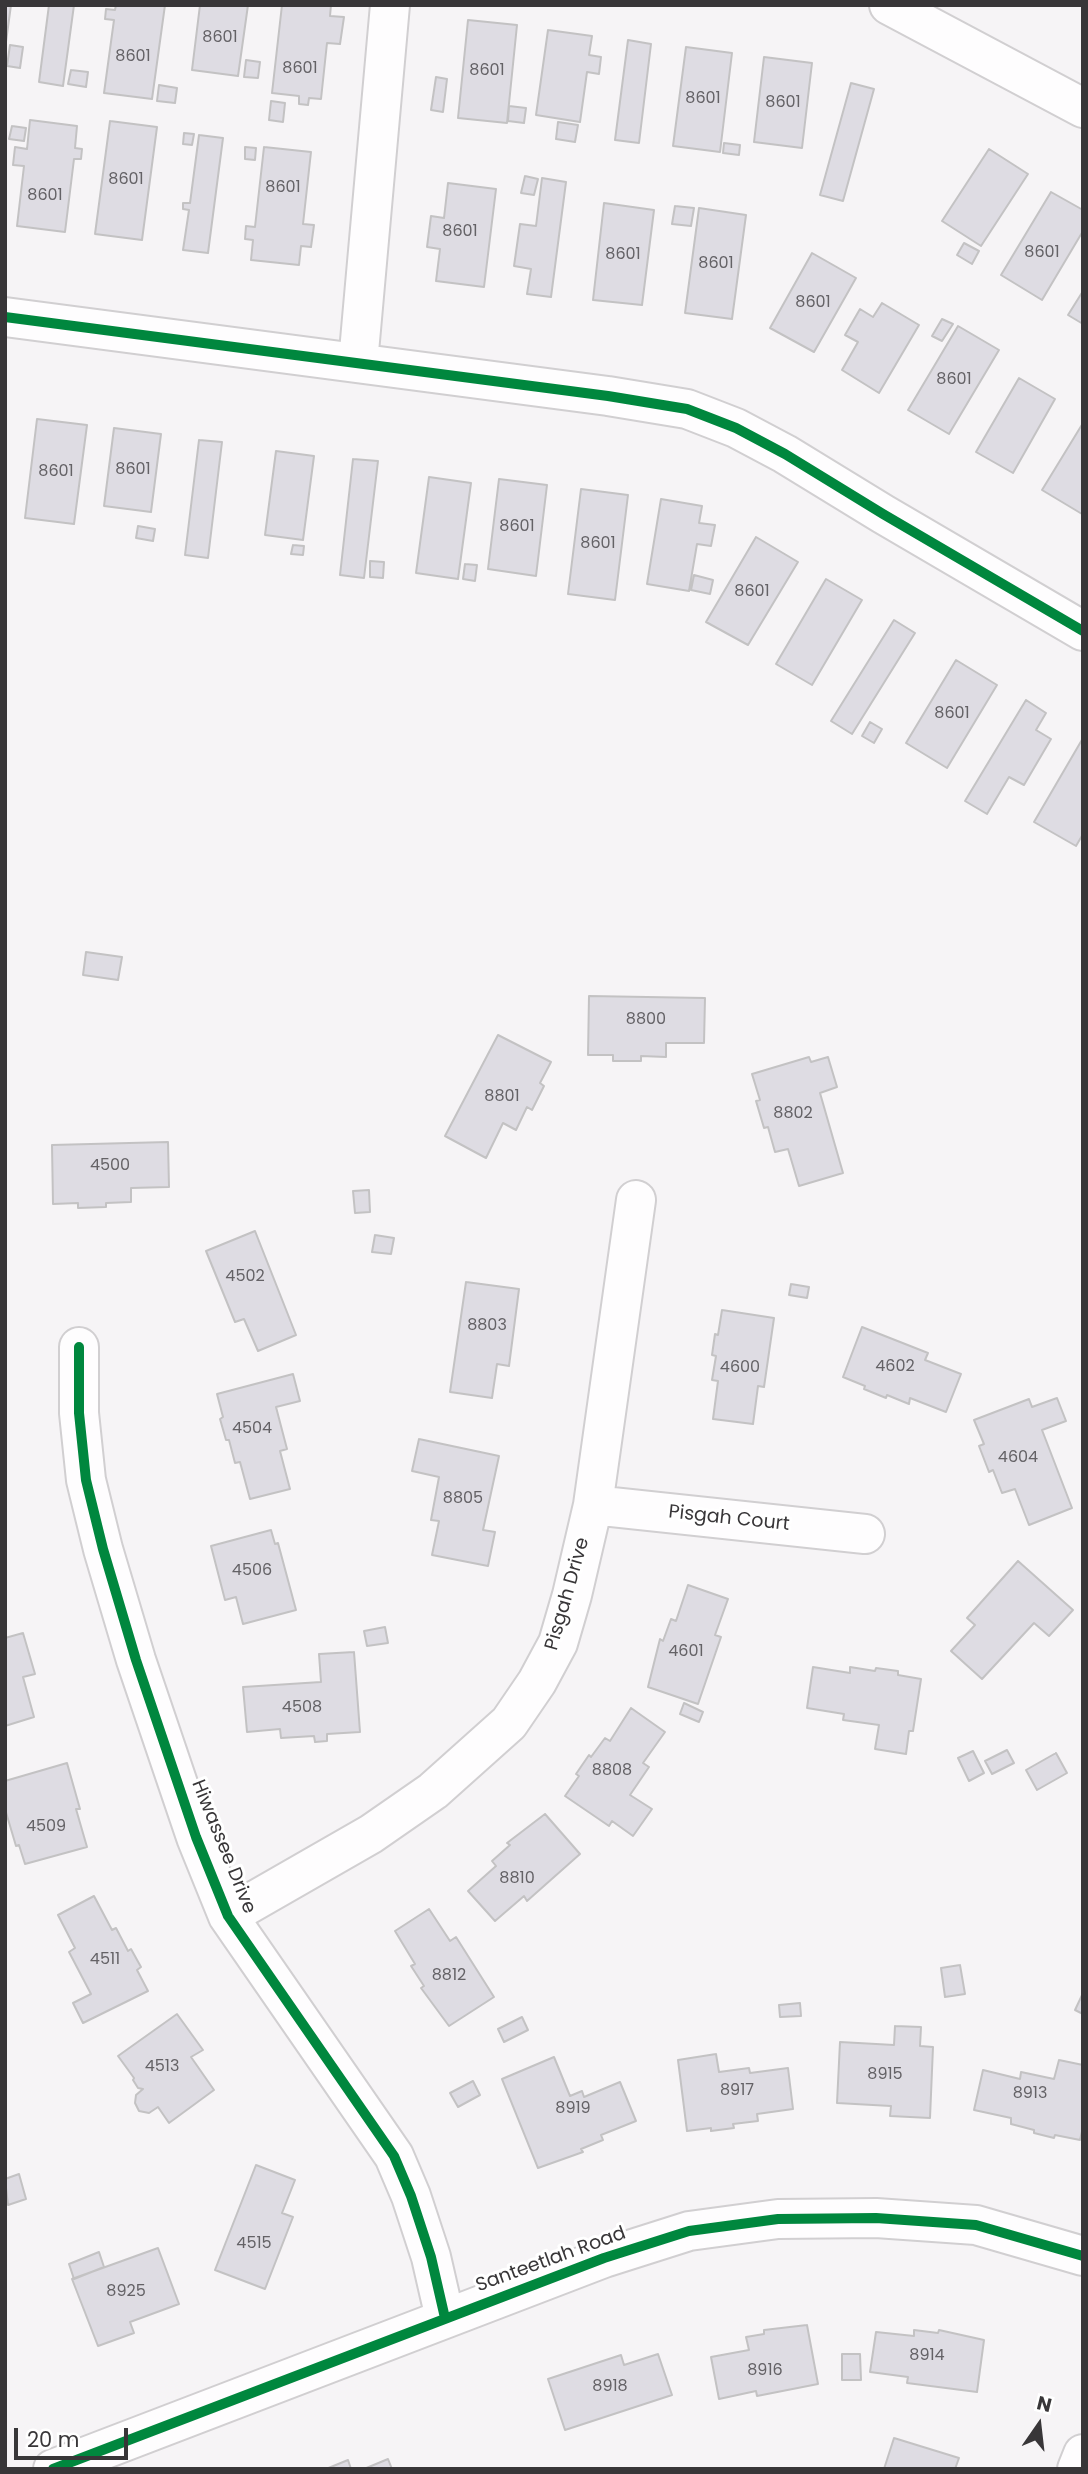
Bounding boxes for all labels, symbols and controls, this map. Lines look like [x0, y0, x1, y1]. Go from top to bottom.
house number: 8601 [202, 28, 238, 48]
house number: 8601 [115, 47, 151, 67]
house number: 8601 [282, 59, 318, 79]
house number: 8601 [469, 61, 505, 81]
house number: 8601 [685, 89, 721, 109]
house number: 8601 [765, 93, 801, 113]
house number: 8601 [108, 170, 144, 190]
house number: 8601 [265, 178, 301, 198]
house number: 8601 [27, 186, 63, 206]
house number: 8601 [442, 222, 478, 242]
house number: 8601 [1024, 243, 1060, 263]
house number: 8601 [605, 245, 641, 265]
house number: 8601 [698, 254, 734, 274]
house number: 8601 [795, 293, 831, 313]
house number: 8601 [936, 370, 972, 390]
house number: 8601 [115, 460, 151, 480]
house number: 8601 [38, 462, 74, 482]
house number: 8601 [499, 517, 535, 537]
house number: 8601 [580, 534, 616, 554]
house number: 8601 [734, 582, 770, 602]
house number: 8601 [934, 704, 970, 724]
house number: 8800 [626, 1010, 666, 1030]
house number: 8801 [484, 1087, 520, 1107]
house number: 8802 [773, 1104, 813, 1124]
house number: 4500 [90, 1156, 130, 1176]
house number: 4502 [225, 1267, 265, 1287]
house number: 8803 [467, 1316, 507, 1336]
house number: 4602 [875, 1357, 915, 1377]
house number: 4600 [720, 1358, 760, 1378]
house number: 4504 [232, 1419, 272, 1439]
house number: 4604 [998, 1448, 1038, 1468]
house number: 8805 [443, 1489, 483, 1509]
street label: Pisgah Court [667, 1501, 791, 1537]
street label: Pisgah Drive [541, 1535, 595, 1653]
house number: 4506 [232, 1561, 272, 1581]
house number: 4601 [668, 1642, 704, 1662]
house number: 4508 [282, 1698, 322, 1718]
house number: 8808 [592, 1761, 632, 1781]
street label: Hiwassee Drive [186, 1777, 260, 1917]
house number: 4509 [26, 1817, 66, 1837]
house number: 8810 [499, 1869, 535, 1889]
house number: 4511 [90, 1950, 120, 1970]
house number: 8812 [432, 1966, 466, 1986]
house number: 4513 [145, 2057, 179, 2077]
house number: 8915 [867, 2065, 903, 2085]
house number: 8917 [720, 2081, 754, 2101]
house number: 8913 [1013, 2084, 1047, 2104]
house number: 8919 [555, 2099, 591, 2119]
street label: Santeetlah Road [473, 2222, 629, 2298]
house number: 4515 [236, 2234, 272, 2254]
house number: 8925 [106, 2282, 146, 2302]
house number: 8914 [909, 2346, 945, 2366]
house number: 8916 [747, 2361, 783, 2381]
house number: 8918 [592, 2377, 628, 2397]
text: N [1034, 2389, 1054, 2419]
north arrow [1004, 2390, 1074, 2460]
scale bar [18, 2414, 131, 2458]
text: 20 m [27, 2425, 80, 2454]

